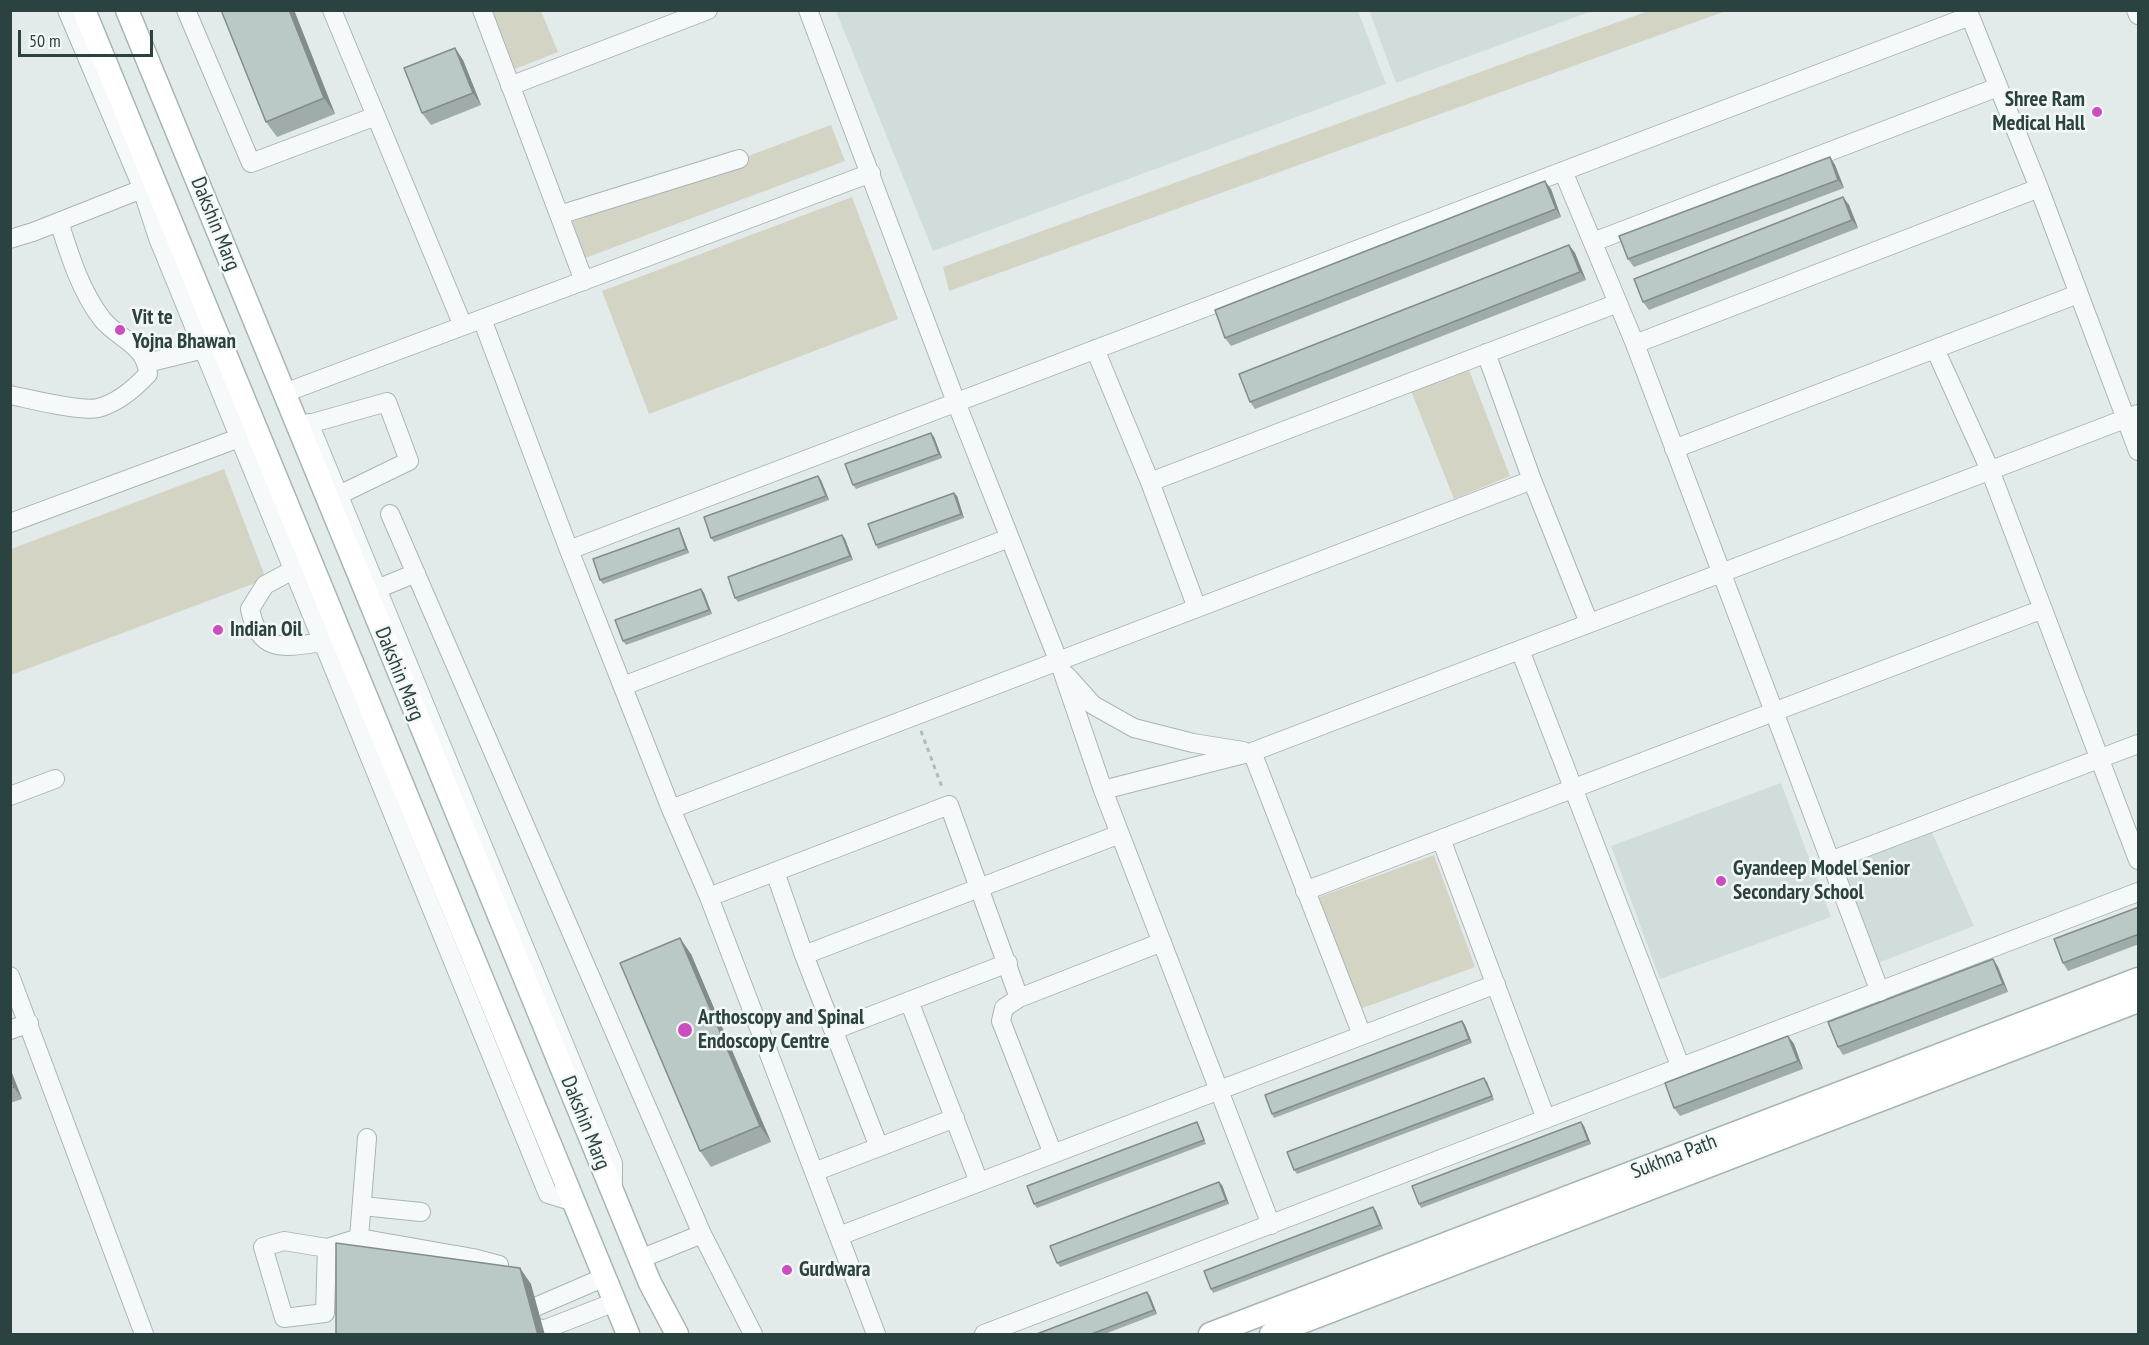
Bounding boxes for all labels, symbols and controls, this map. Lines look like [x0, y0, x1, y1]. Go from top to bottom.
scale bar [21, 18, 156, 56]
text: 50 m [29, 29, 61, 52]
place label: Shree Ram Medical Hall [1992, 87, 2085, 137]
marker: Shree Ram Medical Hall [2090, 105, 2104, 119]
street label: Dakshin Marg [185, 174, 245, 274]
place label: Vit te Yojna Bhawan [132, 305, 236, 355]
marker: Vit te Yojna Bhawan [113, 323, 127, 337]
place label: Indian Oil [230, 617, 302, 643]
marker: Indian Oil [211, 623, 225, 637]
street label: Dakshin Marg [369, 624, 429, 724]
place label: Gyandeep Model Senior Secondary School [1733, 856, 1910, 906]
marker: Gyandeep Model Senior Secondary School [1714, 874, 1728, 888]
place label: Arthoscopy and Spinal Endoscopy Centre [698, 1005, 864, 1055]
marker: Arthoscopy and Spinal Endoscopy Centre [676, 1021, 694, 1039]
street label: Dakshin Marg [555, 1073, 615, 1173]
street label: Sukhna Path [1628, 1129, 1720, 1185]
place label: Gurdwara [799, 1257, 870, 1283]
marker: Gurdwara [780, 1263, 794, 1277]

